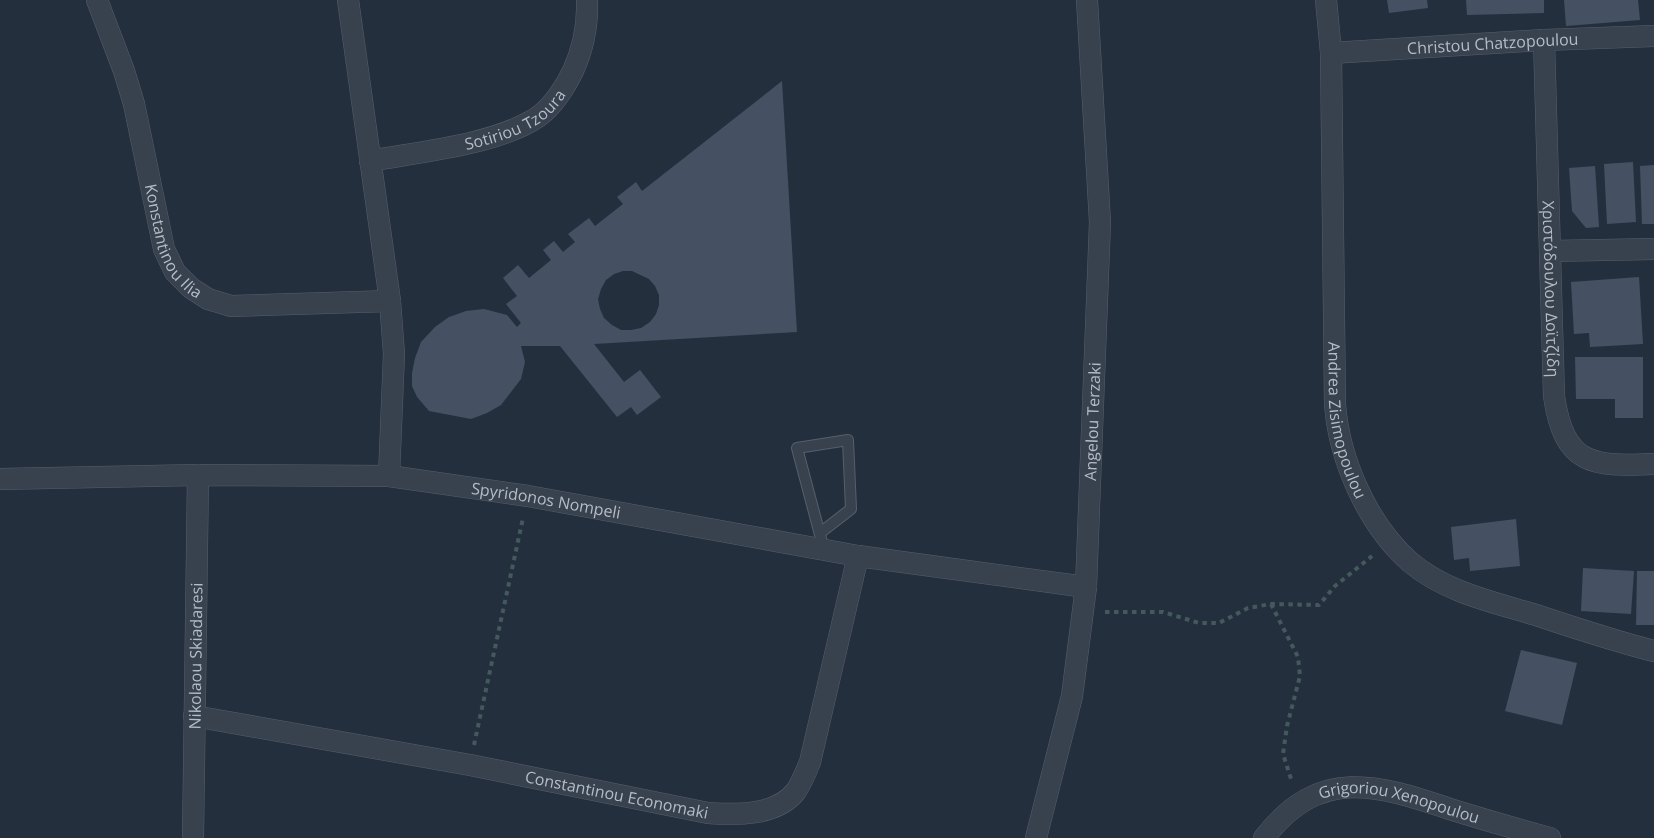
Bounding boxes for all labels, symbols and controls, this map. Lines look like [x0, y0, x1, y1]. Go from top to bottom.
street label: Christou Chatzopoulou [1406, 28, 1579, 59]
street label: Sotiriou Tzoura [462, 85, 571, 155]
street label: Konstantinou Ilia [140, 182, 206, 303]
street label: Χριστόδουλου Δοϊτζίδη [1538, 200, 1564, 378]
street label: Andrea Zisimopoulou [1323, 341, 1372, 502]
street label: Angelou Terzaki [1079, 362, 1106, 481]
street label: Spyridonos Nompeli [470, 477, 623, 524]
street label: Nikolaou Skiadaresi [183, 583, 208, 729]
street label: Constantinou Economaki [523, 765, 710, 824]
street label: Grigoriou Xenopoulou [1316, 776, 1482, 828]

